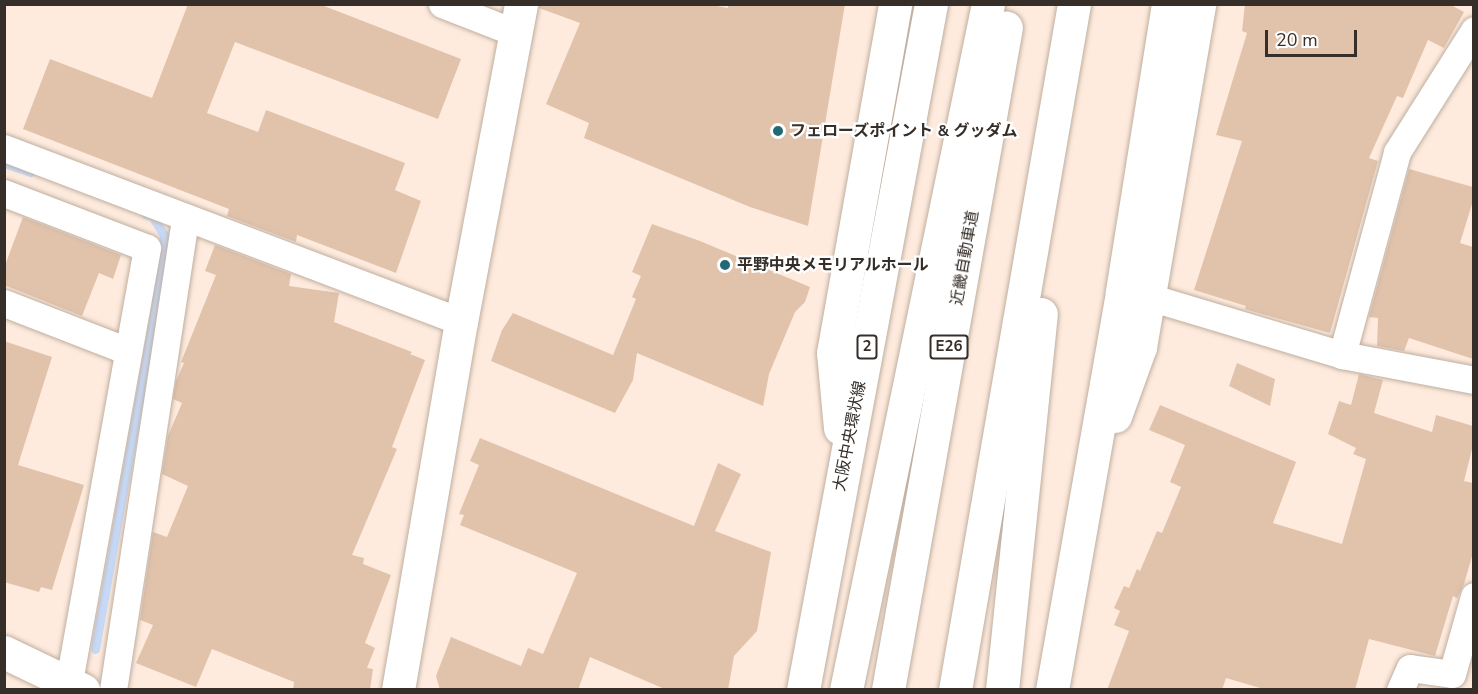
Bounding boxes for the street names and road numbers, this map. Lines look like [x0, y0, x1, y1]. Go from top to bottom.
street label: 近畿自動車道 [947, 209, 983, 307]
road number: 2 [856, 335, 878, 359]
road number: E26 [930, 335, 968, 359]
street label: 大阪中央環状線 [830, 379, 870, 493]

